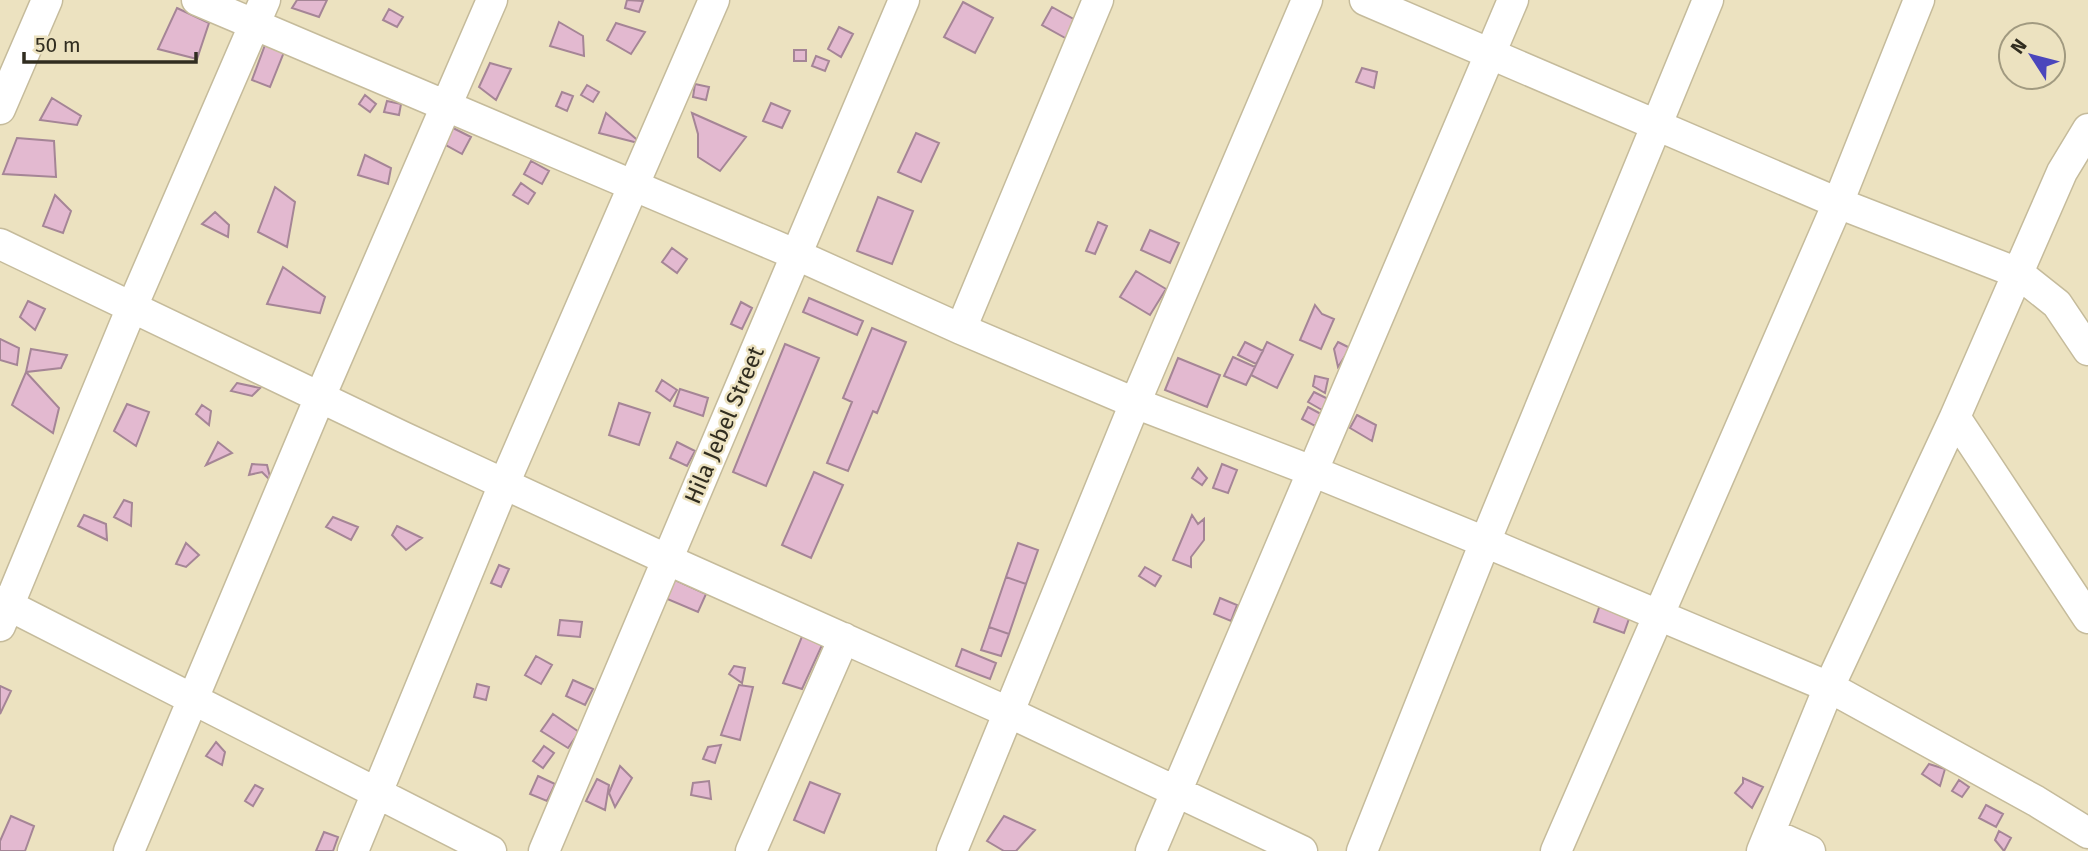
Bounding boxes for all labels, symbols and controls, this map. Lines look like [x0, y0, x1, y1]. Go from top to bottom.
scale bar [24, 21, 196, 65]
north arrow [1997, 21, 2067, 91]
text: 50 m [35, 32, 81, 58]
text: N [2006, 34, 2032, 58]
street label: Hila Jebel Street [678, 341, 770, 508]

